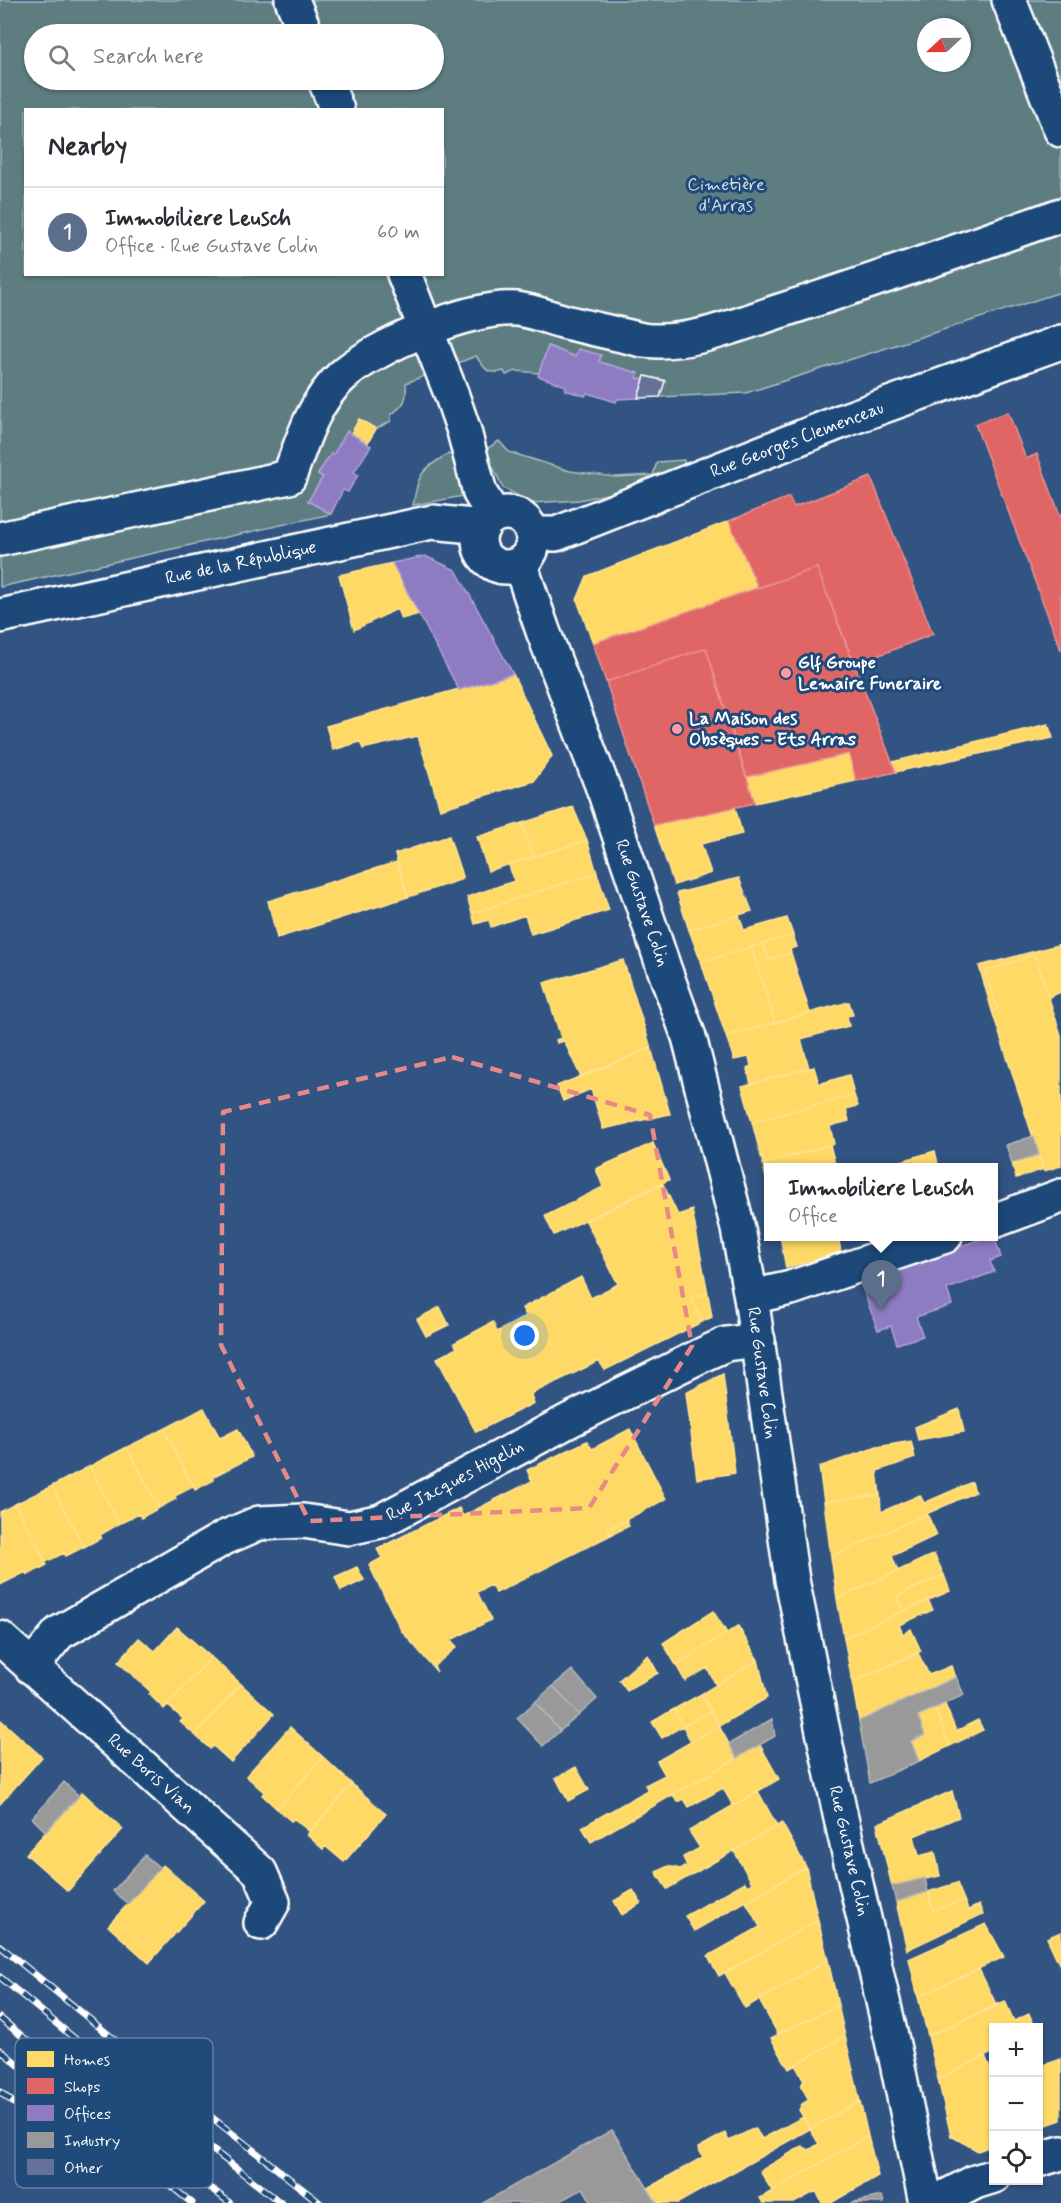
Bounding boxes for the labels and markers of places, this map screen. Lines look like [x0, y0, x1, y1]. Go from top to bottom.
place label: Glf Groupe Lemaire Funeraire [798, 651, 942, 696]
marker: Glf Groupe Lemaire Funeraire [779, 666, 793, 680]
place label: La Maison des Obsèques - Ets Arras [689, 707, 856, 752]
marker: La Maison des Obsèques - Ets Arras [670, 722, 684, 736]
pin: 1 [862, 1260, 900, 1310]

